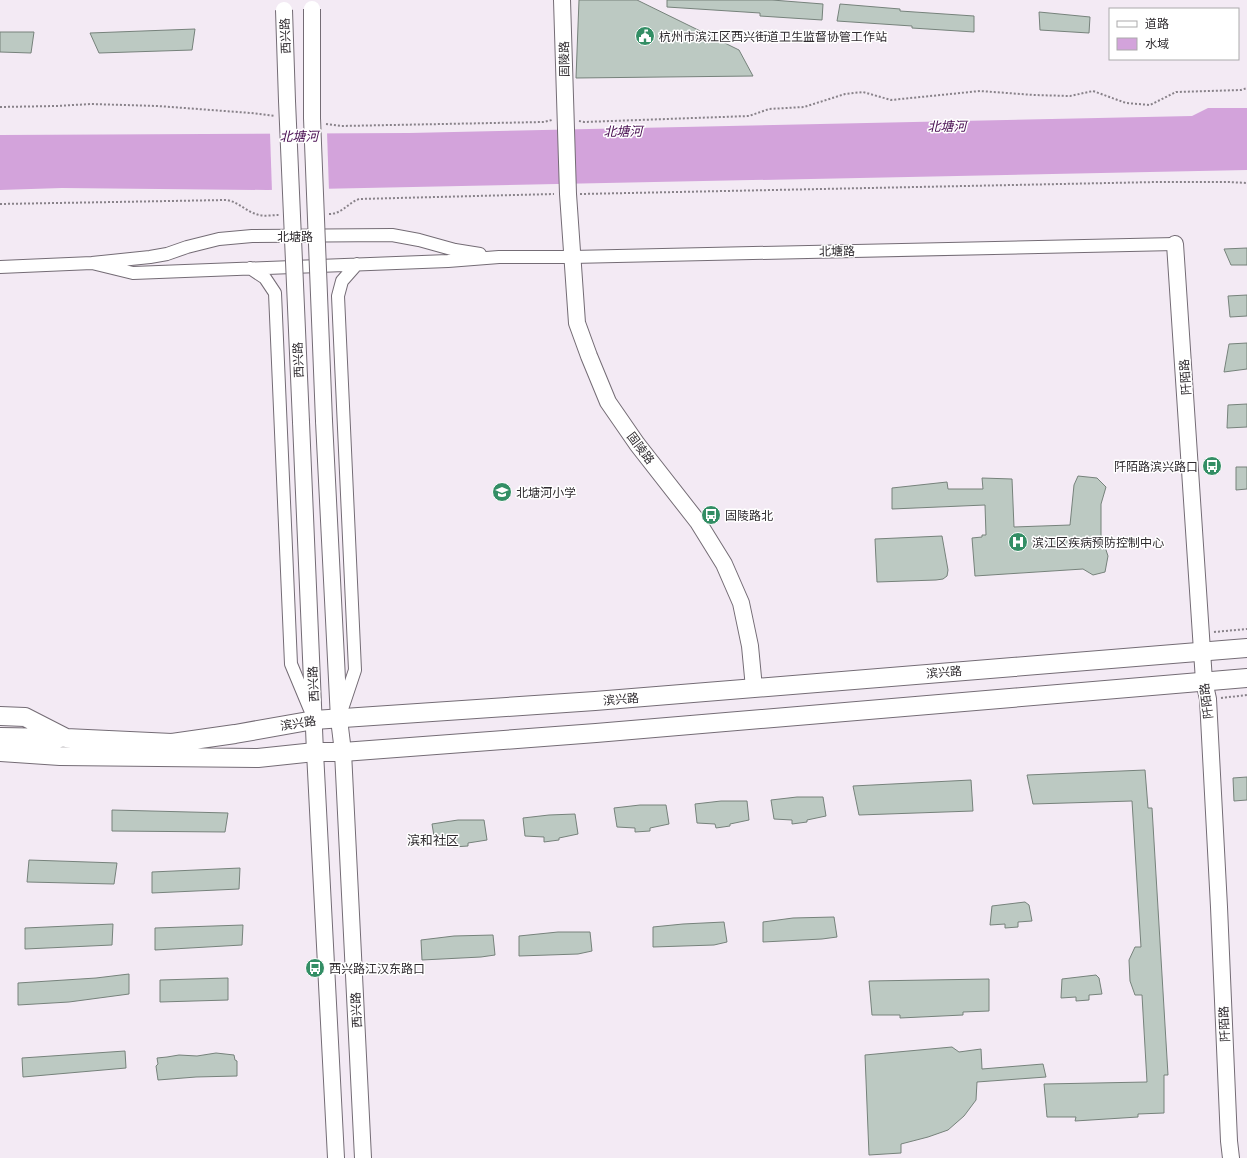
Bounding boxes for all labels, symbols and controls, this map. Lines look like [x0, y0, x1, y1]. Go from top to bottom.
legend [1109, 8, 1239, 60]
text: 道路 [1145, 14, 1169, 33]
street label: 西兴路 [275, 18, 295, 54]
public building icon: 杭州市滨江区西兴街道卫生监督协管工作站 [634, 25, 656, 47]
place label: 杭州市滨江区西兴街道卫生监督协管工作站 [659, 27, 887, 46]
text: 水域 [1145, 34, 1169, 53]
street label: 固陵路 [554, 41, 574, 77]
water label: 北塘河 [927, 116, 970, 136]
water label: 北塘河 [603, 121, 646, 141]
water label: 北塘河 [279, 126, 322, 146]
street label: 北塘路 [277, 227, 313, 246]
street label: 北塘路 [819, 241, 855, 261]
street label: 西兴路 [288, 342, 308, 378]
street label: 阡陌路 [1174, 358, 1196, 396]
street label: 固陵路 [623, 428, 659, 468]
bus stop icon: 阡陌路滨兴路口 [1201, 455, 1223, 477]
place label: 阡陌路滨兴路口 [1114, 457, 1198, 476]
school or university icon: 北塘河小学 [491, 481, 513, 503]
place label: 北塘河小学 [516, 483, 576, 502]
bus stop icon: 固陵路北 [700, 504, 722, 526]
place label: 固陵路北 [725, 506, 773, 525]
hospital icon: 滨江区疾病预防控制中心 [1007, 531, 1029, 553]
place label: 滨江区疾病预防控制中心 [1032, 533, 1164, 552]
street label: 滨兴路 [925, 661, 963, 683]
street label: 西兴路 [303, 666, 323, 702]
street label: 阡陌路 [1194, 682, 1218, 720]
street label: 滨兴路 [602, 688, 640, 710]
street label: 滨兴路 [279, 711, 317, 735]
district label: 滨和社区 [407, 830, 459, 850]
bus stop icon: 西兴路江汉东路口 [304, 957, 326, 979]
place label: 西兴路江汉东路口 [329, 959, 425, 978]
street label: 西兴路 [346, 992, 366, 1028]
street label: 阡陌路 [1214, 1006, 1234, 1042]

